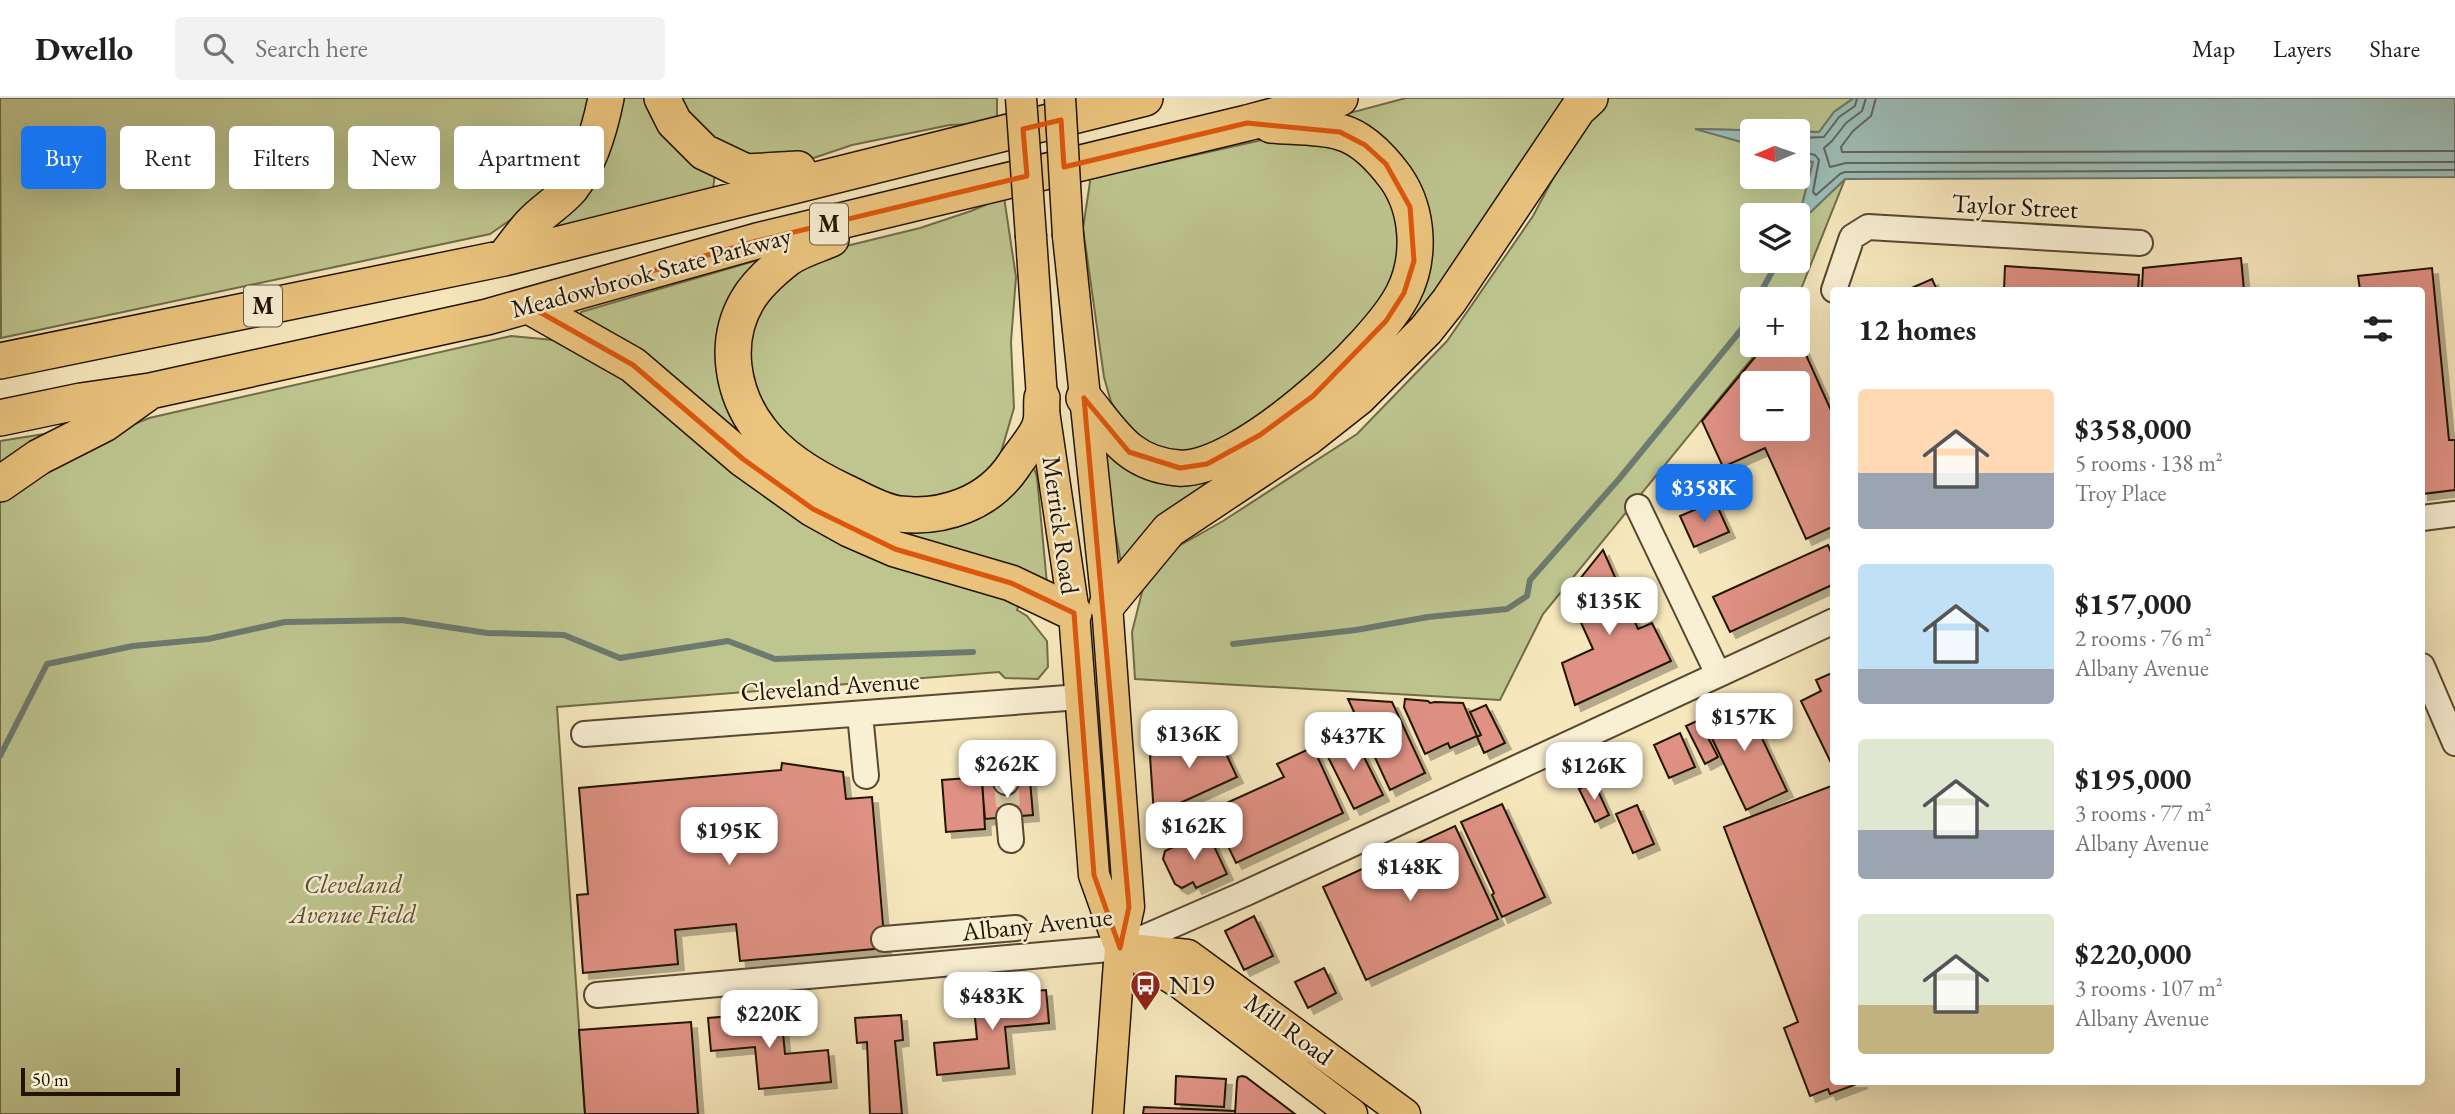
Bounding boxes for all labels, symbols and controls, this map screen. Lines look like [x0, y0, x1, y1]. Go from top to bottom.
search box [175, 17, 665, 80]
text: Dwello [35, 27, 133, 70]
icon: search [199, 29, 237, 67]
text: Search here [255, 31, 368, 65]
text: Map [2192, 33, 2235, 64]
text: Layers [2273, 33, 2332, 64]
text: Share [2370, 33, 2420, 64]
north arrow [1740, 119, 1810, 189]
map controls [1740, 119, 1810, 441]
chip: Buy [21, 126, 106, 189]
chip: Rent [120, 126, 215, 189]
chip: Filters [229, 126, 334, 189]
chip: New [348, 126, 440, 189]
chip: Apartment [454, 126, 604, 189]
street label: Taylor Street [1951, 186, 2079, 226]
button: layers [1740, 203, 1810, 273]
road number: M [810, 204, 848, 244]
street label: Meadowbrook State Parkway [507, 218, 796, 326]
road number: M [244, 286, 282, 327]
button: + [1740, 287, 1810, 357]
text: 12 homes [1858, 310, 1976, 349]
icon: filters [2359, 310, 2397, 348]
button: − [1740, 371, 1810, 441]
text: $358,000 [2075, 409, 2191, 448]
icon: home [1914, 417, 1998, 501]
text: 5 rooms · 138 m² [2075, 448, 2223, 478]
street label: Merrick Road [1034, 454, 1088, 597]
pin: $358K [1655, 464, 1753, 524]
text: $358K [1672, 472, 1736, 502]
text: Troy Place [2075, 478, 2167, 508]
pin: $135K [1560, 578, 1658, 637]
text: $157,000 [2075, 584, 2191, 623]
text: $135K [1577, 585, 1641, 615]
icon: home [1914, 592, 1998, 676]
text: 2 rooms · 76 m² [2075, 623, 2212, 653]
text: Albany Avenue [2075, 653, 2209, 683]
street label: Cleveland Avenue [740, 663, 920, 709]
pin: $157K [1695, 694, 1793, 753]
text: $157K [1712, 701, 1776, 731]
pin: $136K [1140, 710, 1238, 770]
pin: $437K [1304, 712, 1402, 772]
text: $136K [1157, 718, 1221, 748]
text: $437K [1321, 720, 1385, 750]
pin: $262K [958, 740, 1056, 800]
pin: $126K [1545, 742, 1643, 802]
text: $262K [975, 748, 1039, 778]
text: $126K [1562, 750, 1626, 780]
text: $195,000 [2075, 759, 2191, 798]
icon: home [1914, 767, 1998, 851]
text: 3 rooms · 77 m² [2075, 798, 2212, 828]
pin: $162K [1145, 802, 1243, 862]
pin: $195K [680, 808, 778, 867]
text: $162K [1162, 810, 1226, 840]
text: $195K [697, 815, 761, 845]
text: Albany Avenue [2075, 828, 2209, 858]
pin: $148K [1361, 844, 1459, 903]
text: $148K [1378, 851, 1442, 881]
park label: Cleveland Avenue Field [288, 867, 417, 931]
street label: Albany Avenue [959, 899, 1114, 949]
text: $220,000 [2075, 934, 2191, 973]
icon: home [1914, 942, 1998, 1026]
bus stop icon: N19 [1129, 968, 1163, 1012]
place label: N19 [1169, 968, 1215, 1002]
pin: $483K [943, 972, 1041, 1032]
text: 3 rooms · 107 m² [2075, 973, 2223, 1003]
text: $483K [960, 980, 1024, 1010]
street label: Mill Road [1238, 985, 1341, 1073]
pin: $220K [720, 990, 818, 1050]
text: $220K [737, 998, 801, 1028]
text: Albany Avenue [2075, 1003, 2209, 1033]
scale bar [21, 1065, 180, 1097]
text: 50 m [32, 1067, 69, 1092]

